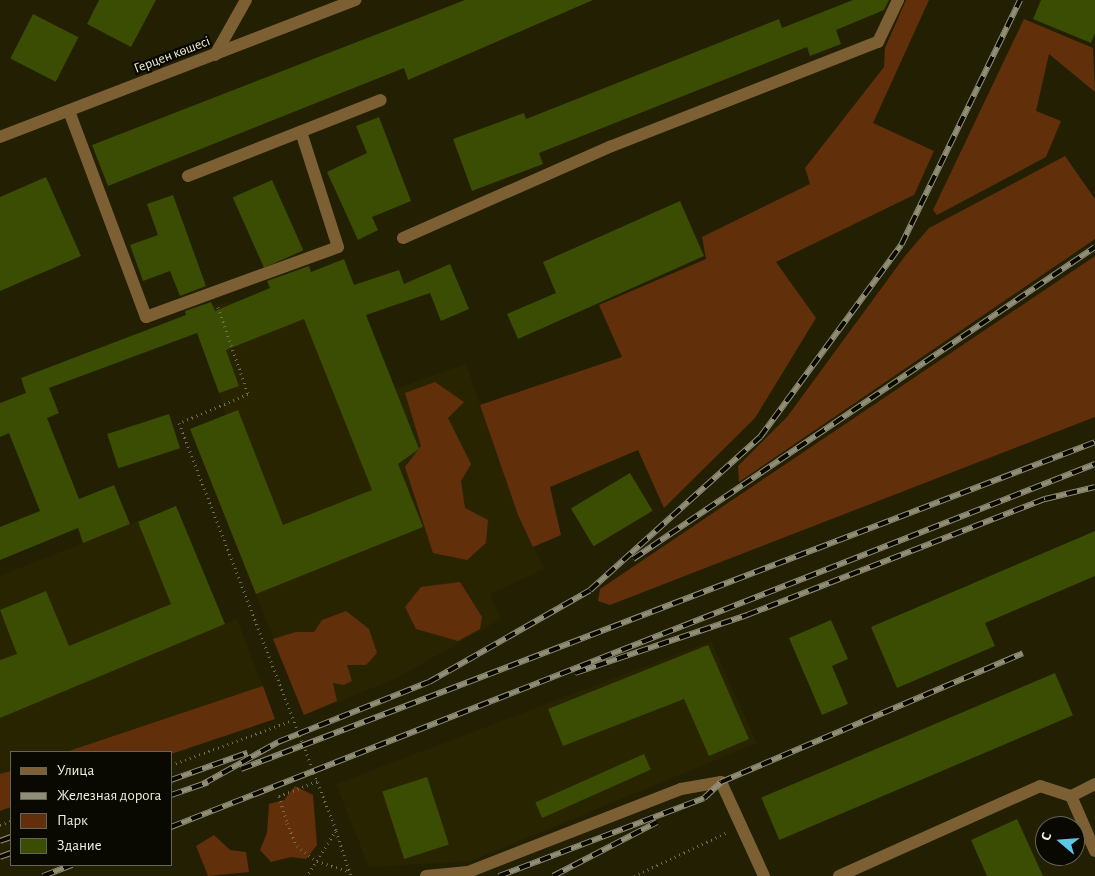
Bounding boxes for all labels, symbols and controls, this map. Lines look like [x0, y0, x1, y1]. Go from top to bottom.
street label: Герцен көшесі [132, 33, 212, 77]
legend [10, 751, 172, 866]
text: Улица [57, 763, 94, 778]
text: Железная дорога [57, 788, 161, 803]
text: Парк [57, 813, 88, 828]
north arrow [1035, 816, 1085, 866]
text: С [1039, 831, 1055, 843]
text: Здание [57, 838, 102, 853]

